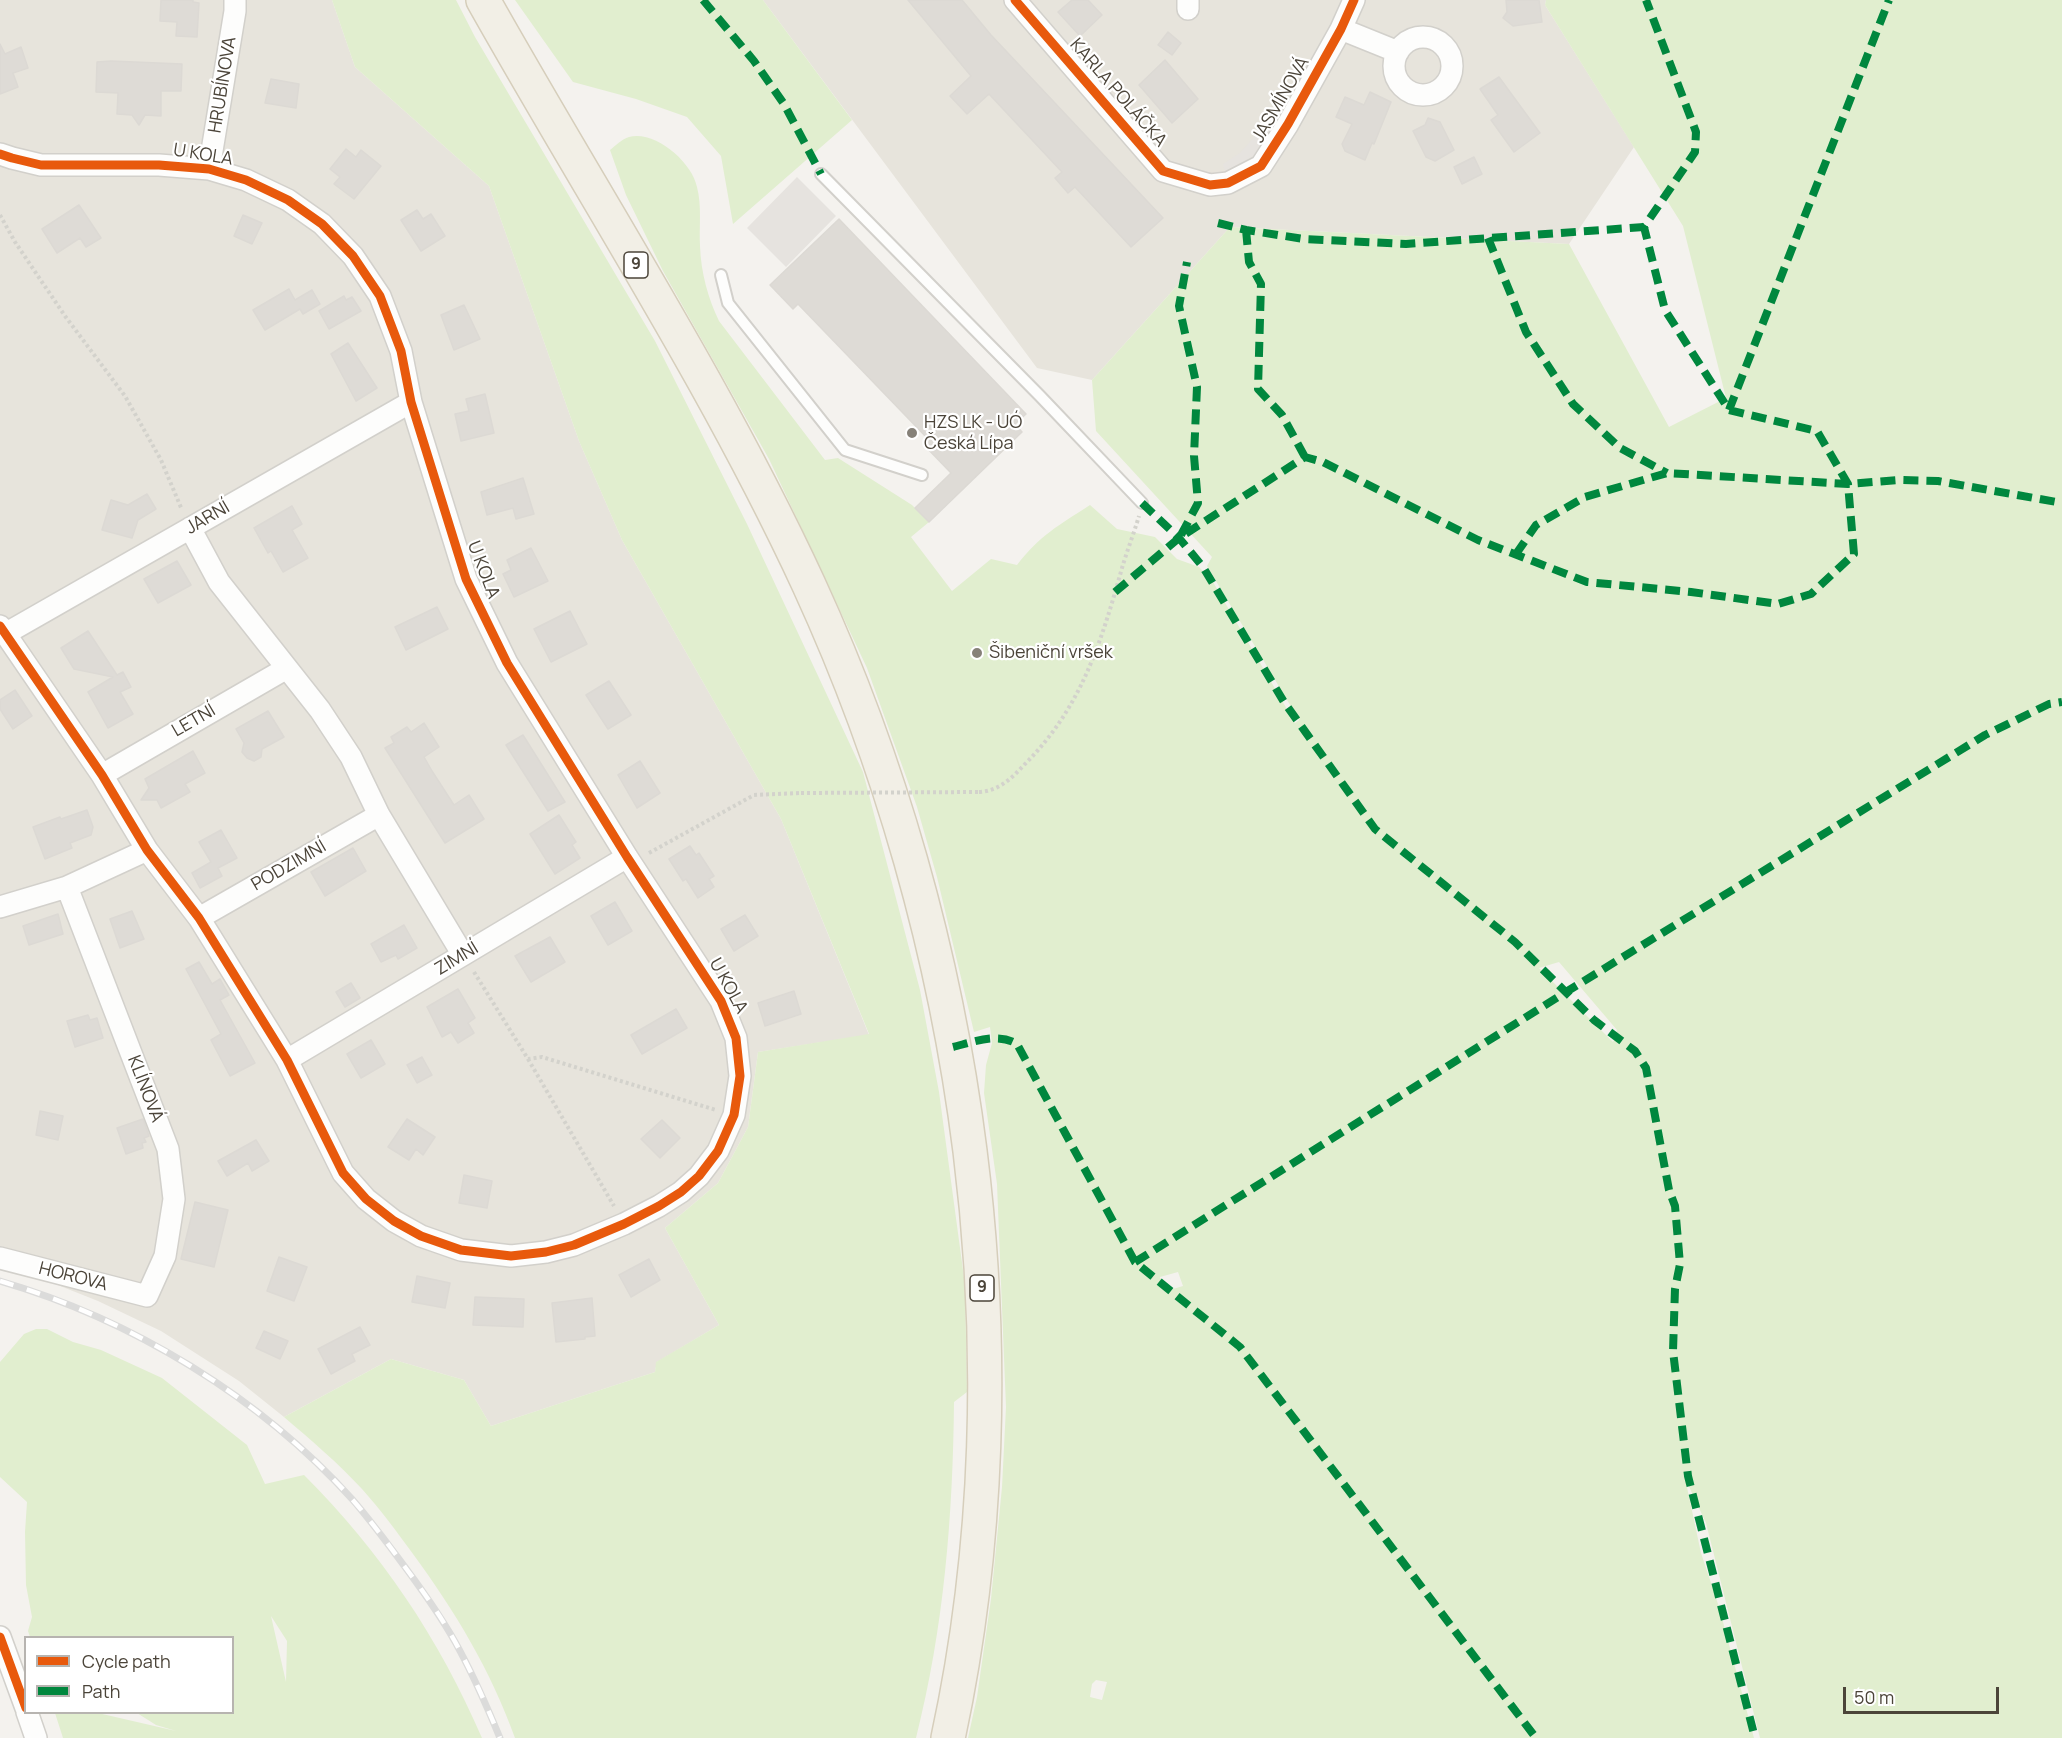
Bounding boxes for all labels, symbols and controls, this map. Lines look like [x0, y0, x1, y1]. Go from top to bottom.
street label: KARLA POLÁČKA [1065, 34, 1171, 152]
street label: HRUBÍNOVA [205, 35, 241, 135]
street label: JASMÍNOVÁ [1248, 53, 1314, 147]
street label: U KOLA [172, 140, 234, 170]
road number: 9 [624, 252, 648, 278]
place label: HZS LK - UÓ Česká Lípa [924, 412, 1022, 454]
marker: HZS LK - UÓ Česká Lípa [905, 426, 919, 440]
street label: JARNÍ [182, 497, 234, 539]
street label: U KOLA [462, 538, 504, 602]
place label: Šibeniční vršek [989, 642, 1113, 664]
marker: Šibeniční vršek [970, 646, 984, 660]
street label: LETNÍ [168, 700, 220, 742]
street label: PODZIMNÍ [248, 836, 330, 896]
street label: ZIMNÍ [431, 938, 483, 980]
street label: U KOLA [704, 955, 752, 1017]
street label: KLÍNOVÁ [122, 1053, 168, 1125]
street label: HOROVA [36, 1258, 110, 1296]
road number: 9 [970, 1275, 994, 1301]
legend [24, 1636, 234, 1714]
text: Cycle path [82, 1649, 171, 1673]
scale bar [1846, 1675, 2002, 1713]
text: Path [82, 1679, 120, 1703]
text: 50 m [1854, 1685, 1894, 1709]

